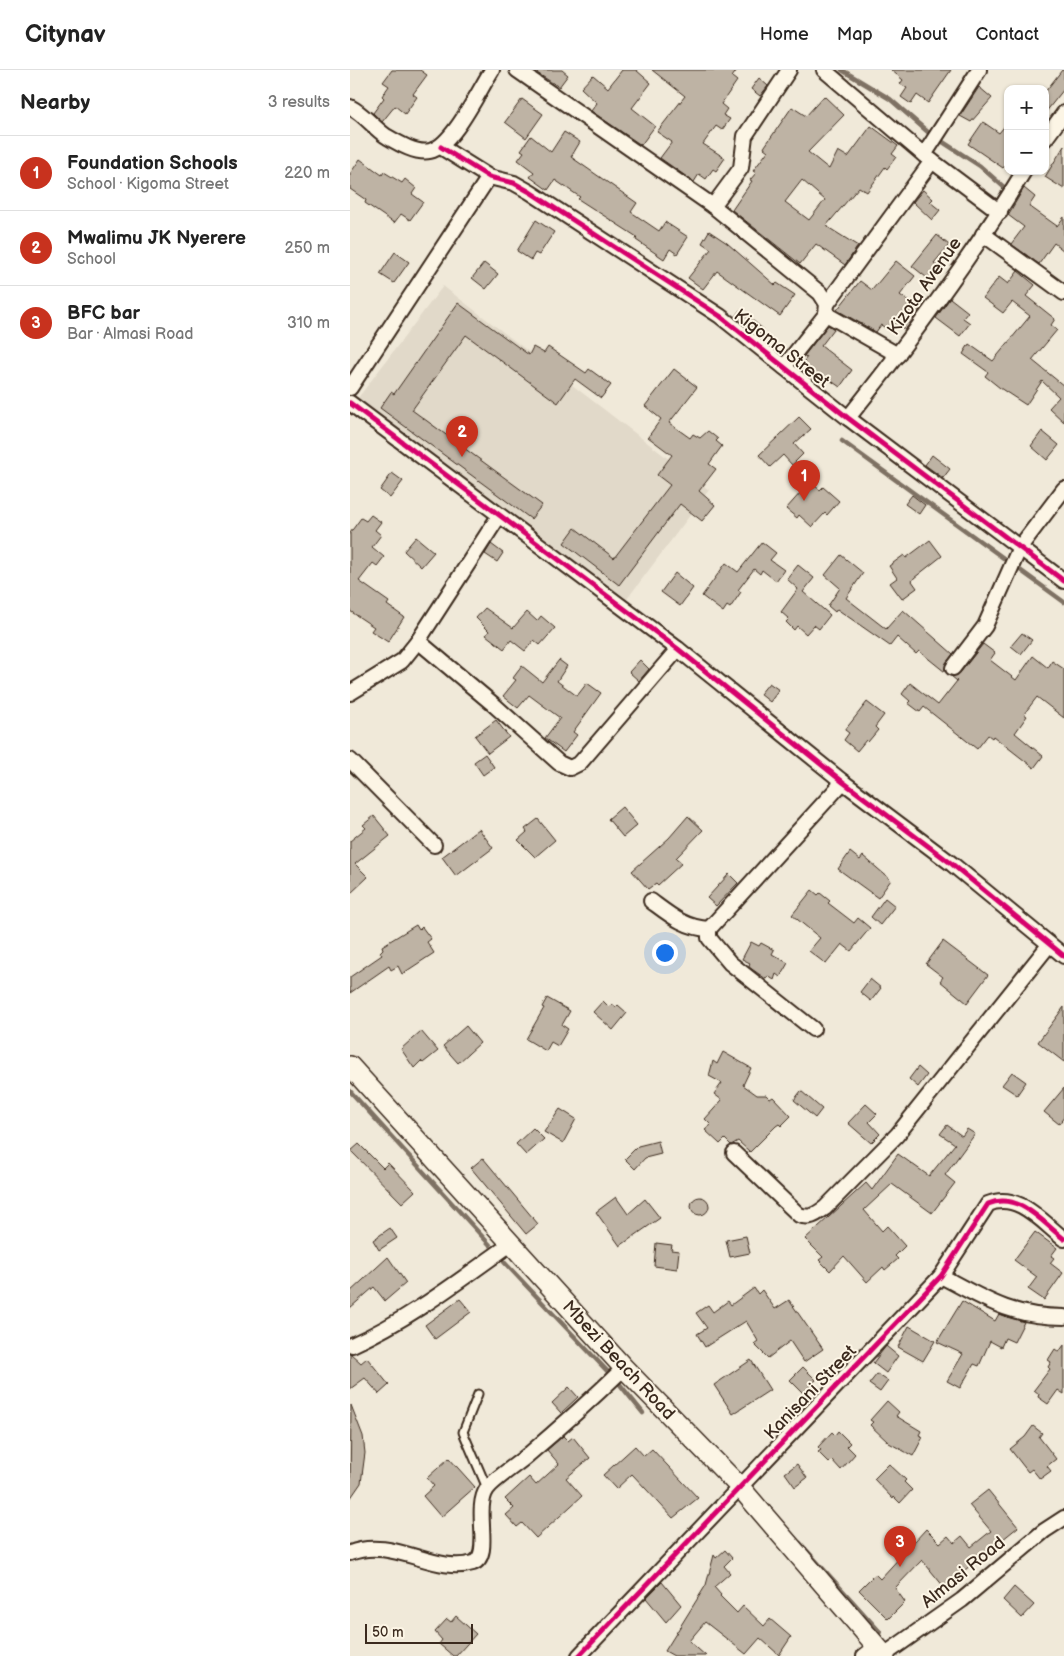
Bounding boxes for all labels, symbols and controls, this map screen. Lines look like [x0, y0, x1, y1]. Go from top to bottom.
text: Citynav [25, 20, 106, 49]
text: Home [760, 24, 809, 45]
text: Map [837, 24, 873, 45]
text: About [901, 24, 948, 45]
text: Contact [976, 24, 1039, 45]
map controls [1004, 85, 1049, 175]
button: + [1004, 85, 1049, 130]
text: Nearby [20, 90, 90, 115]
text: 3 results [268, 93, 330, 112]
button: − [1004, 130, 1049, 175]
text: Foundation Schools [67, 152, 238, 175]
text: 1 [33, 164, 39, 183]
text: 220 m [284, 164, 330, 183]
text: School · Kigoma Street [67, 175, 229, 194]
text: Mwalimu JK Nyerere [67, 227, 246, 250]
street label: Kizota Avenue [883, 233, 966, 339]
text: 2 [31, 239, 41, 258]
text: 250 m [284, 239, 330, 258]
text: School [67, 250, 116, 269]
text: BFC bar [67, 302, 140, 325]
street label: Kigoma Street [730, 305, 834, 393]
text: 3 [31, 314, 41, 333]
text: 310 m [287, 314, 330, 333]
text: Bar · Almasi Road [67, 325, 194, 344]
pin: 2 [446, 416, 478, 457]
pin: 1 [788, 460, 820, 501]
your location [652, 940, 678, 966]
street label: Mbezi Beach Road [558, 1296, 679, 1424]
street label: Kanisani Street [760, 1340, 861, 1444]
pin: 3 [884, 1526, 916, 1567]
street label: Almasi Road [917, 1532, 1009, 1613]
scale bar [365, 1621, 472, 1644]
text: 50 m [372, 1624, 404, 1641]

